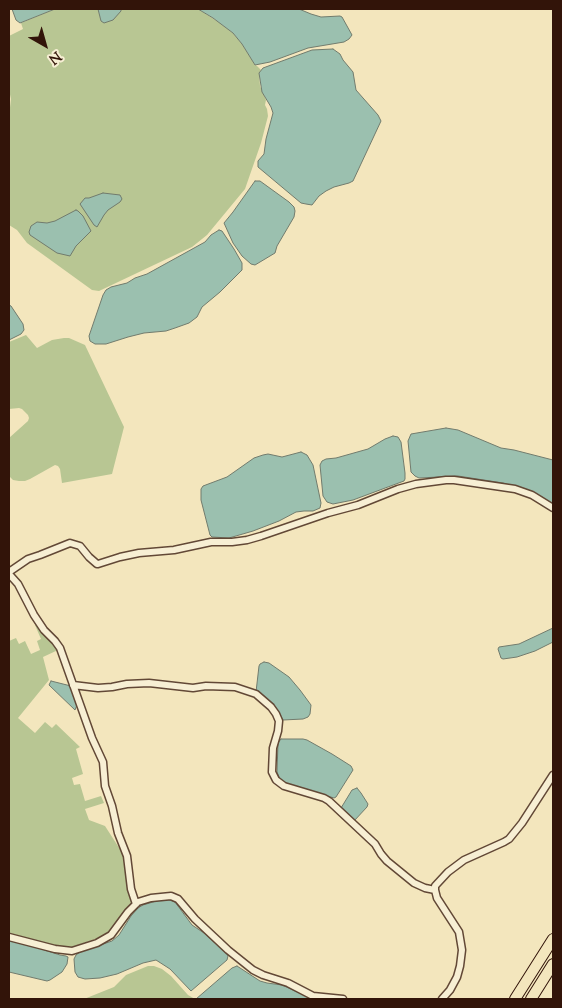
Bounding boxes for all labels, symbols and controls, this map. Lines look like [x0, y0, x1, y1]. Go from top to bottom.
north arrow [20, 20, 70, 70]
text: N [44, 45, 65, 68]

